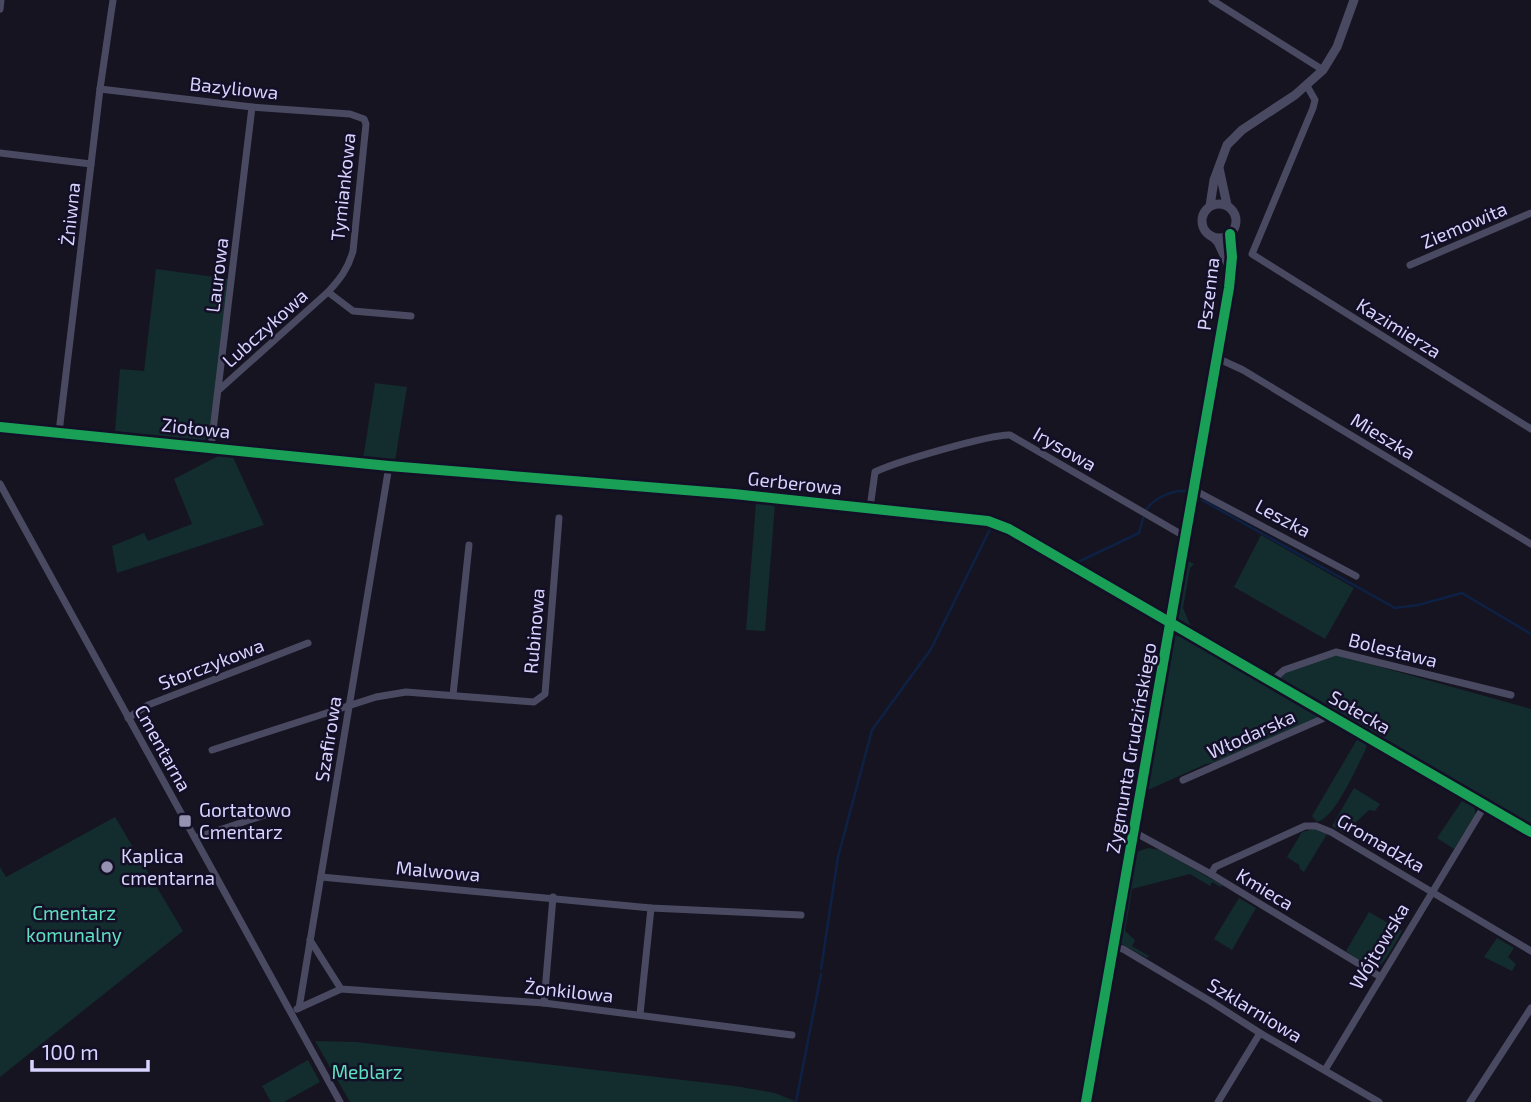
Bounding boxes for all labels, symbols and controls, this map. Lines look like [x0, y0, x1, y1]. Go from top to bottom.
street label: Bazyliowa [189, 71, 280, 104]
street label: Tymiankowa [325, 132, 360, 242]
street label: Żniwna [55, 181, 84, 247]
street label: Ziemowita [1417, 196, 1510, 253]
street label: Laurowa [201, 236, 232, 314]
street label: Pszenna [1192, 256, 1223, 332]
street label: Lubczykowa [217, 283, 312, 372]
street label: Kazimierza [1353, 293, 1446, 363]
street label: Mieszka [1347, 407, 1420, 464]
street label: Ziołowa [160, 412, 232, 443]
street label: Irysowa [1030, 421, 1101, 476]
street label: Gerberowa [747, 466, 843, 499]
street label: Leszka [1252, 493, 1315, 542]
street label: Rubinowa [518, 587, 549, 675]
street label: Bolesława [1346, 627, 1440, 672]
street label: Storczykowa [155, 633, 267, 694]
street label: Zygmunta Grudzińskiego [1101, 641, 1160, 855]
street label: Sołecka [1325, 685, 1395, 738]
street label: Szafirowa [309, 694, 346, 783]
street label: Cmentarna [130, 700, 197, 795]
street label: Włodarska [1203, 704, 1298, 763]
place label: Gortatowo Cmentarz [199, 798, 291, 843]
street label: Gromadzka [1333, 808, 1429, 877]
marker: Gortatowo Cmentarz [177, 813, 193, 829]
place label: Kaplica cmentarna [121, 844, 215, 889]
street label: Malwowa [395, 855, 481, 886]
marker: Kaplica cmentarna [99, 859, 115, 875]
street label: Kmieca [1233, 863, 1298, 915]
street label: Wójtowska [1344, 898, 1413, 993]
park label: Cmentarz komunalny [26, 901, 122, 946]
street label: Szklarniowa [1204, 972, 1307, 1047]
street label: Żonkilowa [523, 974, 615, 1007]
scale bar [32, 1028, 147, 1072]
text: 100 m [42, 1039, 99, 1064]
park label: Meblarz [331, 1060, 403, 1083]

